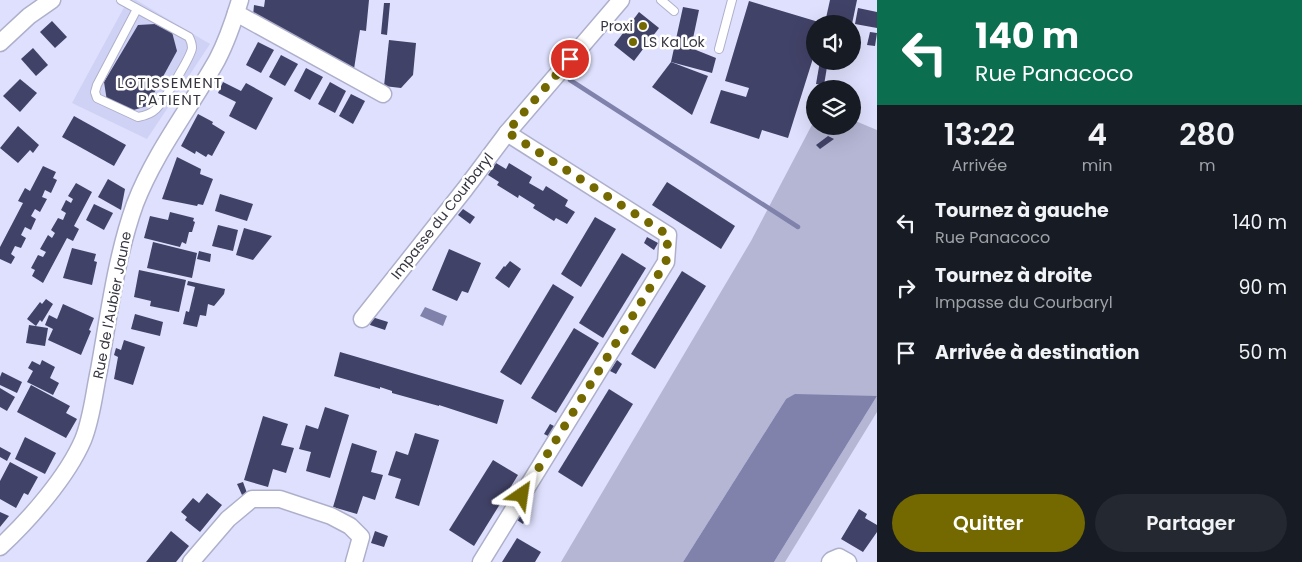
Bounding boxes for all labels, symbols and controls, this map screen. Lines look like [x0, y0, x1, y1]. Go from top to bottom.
text: 140 m [975, 11, 1079, 60]
map controls [806, 15, 861, 135]
button: sound [806, 15, 861, 70]
place label: Proxi [601, 16, 633, 36]
marker: Proxi [637, 20, 649, 32]
icon: left [892, 20, 957, 85]
place label: LS Ka Lok [643, 32, 706, 52]
marker: LS Ka Lok [627, 36, 639, 48]
pin [549, 38, 591, 80]
icon: arrive [556, 45, 584, 73]
text: Rue Panacoco [975, 58, 1133, 89]
district label: LOTISSEMENT PATIENT [117, 72, 223, 110]
button: layers [806, 80, 861, 135]
text: 13:22 [944, 113, 1015, 156]
text: 4 [1087, 113, 1107, 156]
text: 280 [1179, 113, 1235, 156]
street label: Impasse du Courbaryl [386, 149, 498, 283]
text: Arrivée [952, 154, 1007, 177]
text: min [1082, 154, 1112, 177]
text: m [1199, 154, 1215, 177]
text: Tournez à gauche [935, 197, 1109, 224]
icon: left [892, 209, 920, 237]
text: 140 m [1232, 209, 1287, 236]
text: Rue Panacoco [935, 226, 1050, 249]
street label: Rue de l'Aubier Jaune [88, 229, 136, 380]
text: Tournez à droite [935, 262, 1092, 289]
icon: right [892, 274, 920, 302]
text: 90 m [1238, 274, 1287, 301]
text: Impasse du Courbaryl [935, 291, 1113, 314]
icon: arrive [892, 339, 920, 367]
text: Arrivée à destination [935, 339, 1140, 366]
text: 50 m [1238, 339, 1287, 366]
position arrow [495, 468, 547, 520]
button: Quitter [892, 494, 1085, 552]
button: Partager [1095, 494, 1287, 552]

